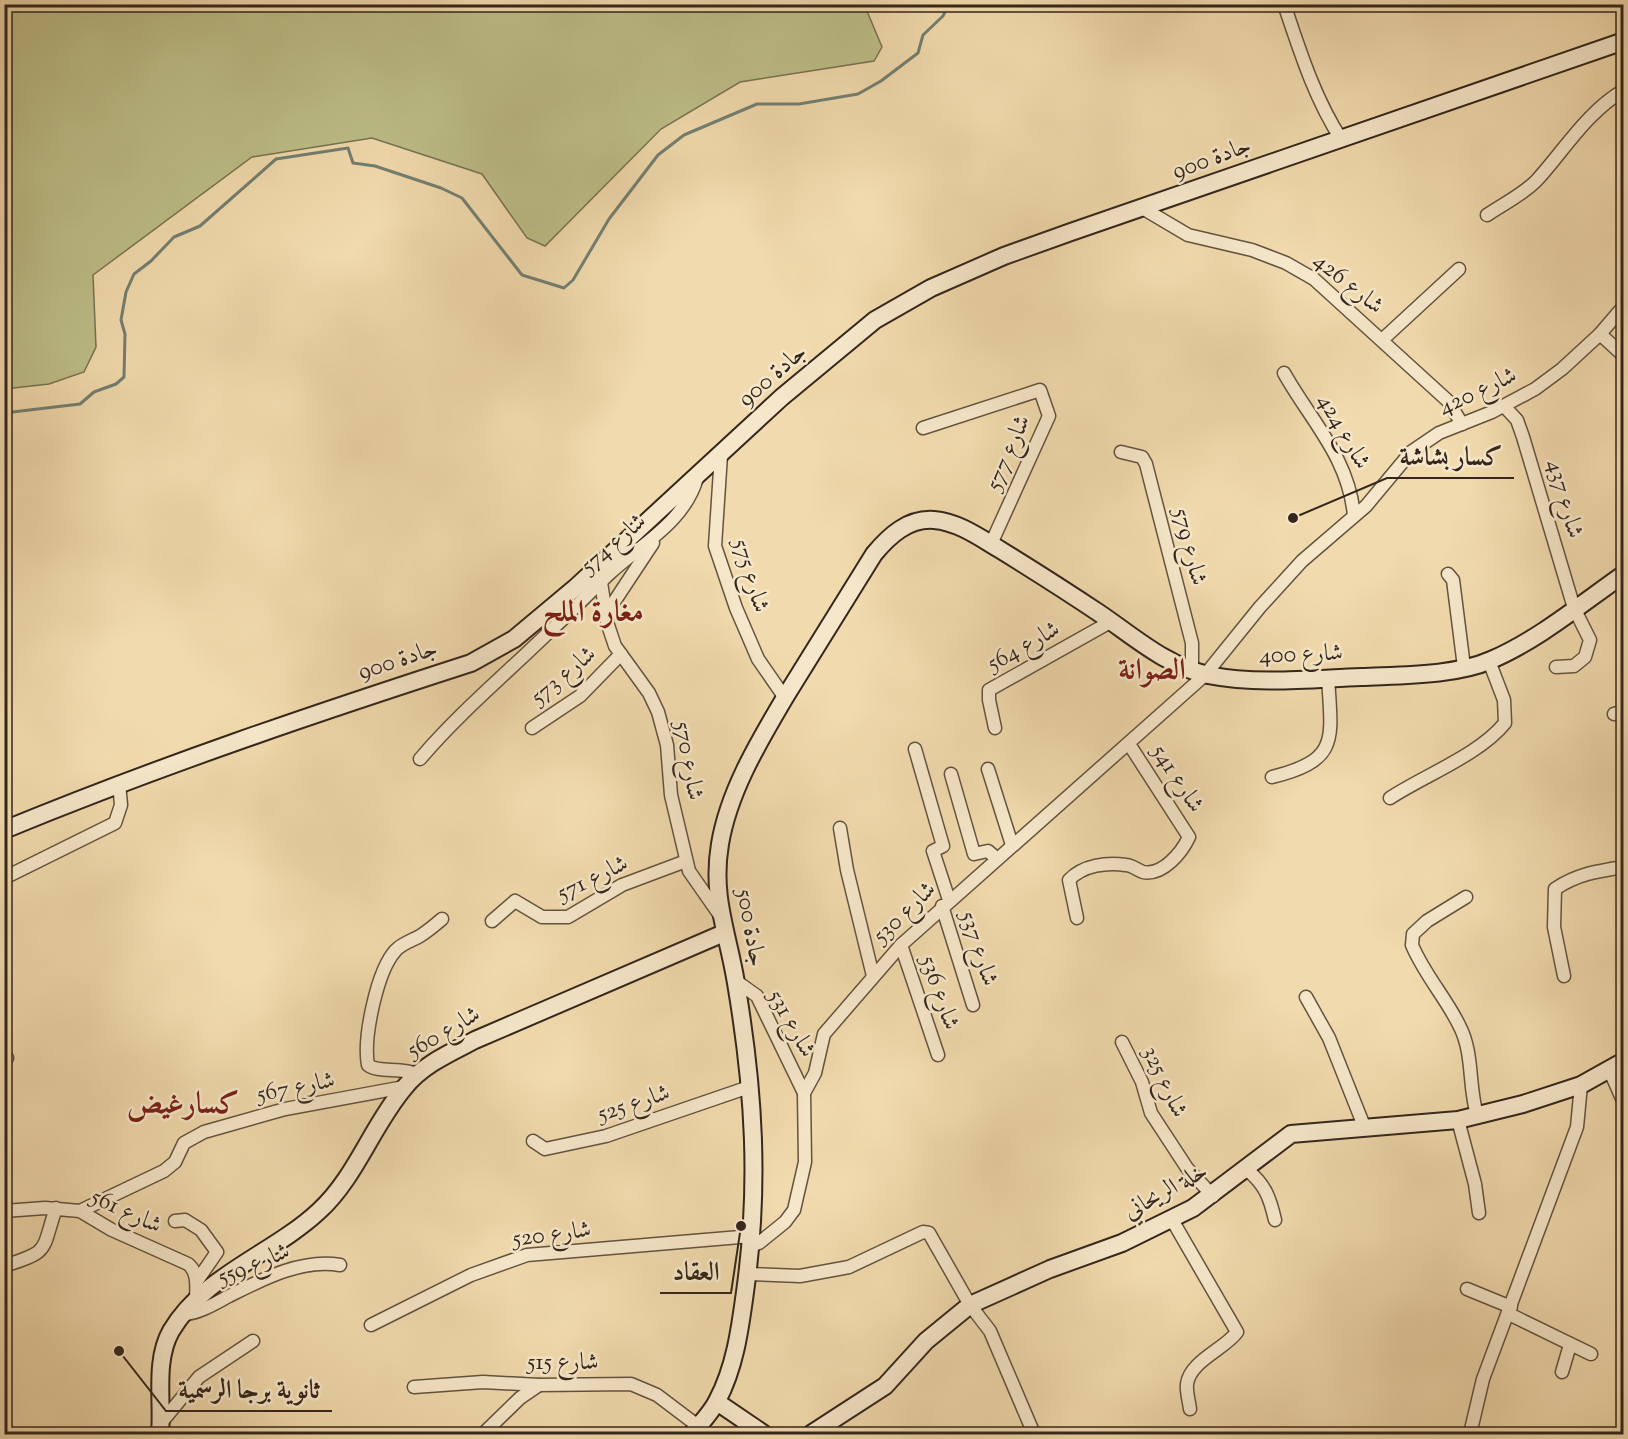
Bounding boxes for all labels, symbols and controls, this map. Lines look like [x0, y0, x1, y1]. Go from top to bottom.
street label: جادة 900 [1168, 129, 1256, 189]
street label: شارع 426 [1305, 245, 1391, 324]
street label: جادة 900 [731, 336, 815, 416]
street label: شارع 420 [1433, 359, 1523, 426]
street label: شارع 424 [1307, 388, 1378, 477]
street label: شارع 577 [977, 410, 1041, 498]
callout: كسار بشاشة [1387, 434, 1514, 478]
text: كسار بشاشة [1400, 440, 1502, 477]
street label: شارع 437 [1536, 456, 1591, 543]
street label: شارع 579 [1162, 503, 1215, 589]
street label: شارع 574 [572, 506, 655, 584]
street label: شارع 575 [721, 533, 777, 617]
district label: مغارة الملح [542, 592, 644, 638]
street label: شارع 564 [980, 613, 1067, 683]
street label: جادة 900 [354, 632, 442, 690]
street label: شارع 400 [1258, 637, 1344, 674]
street label: شارع 573 [522, 638, 605, 716]
district label: الصوانة [1118, 650, 1186, 693]
street label: شارع 570 [663, 717, 712, 803]
street label: شارع 541 [1140, 737, 1212, 820]
street label: شارع 571 [550, 847, 635, 913]
street label: شارع 530 [864, 874, 945, 954]
street label: جادة 500 [726, 884, 774, 970]
street label: شارع 537 [948, 905, 1006, 991]
street label: شارع 536 [909, 949, 968, 1035]
street label: شارع 531 [757, 982, 824, 1065]
street label: شارع 560 [399, 998, 487, 1069]
street label: شارع 325 [1132, 1040, 1195, 1124]
street label: شارع 567 [252, 1064, 338, 1114]
street label: شارع 525 [591, 1076, 675, 1133]
district label: كسارغيض [127, 1084, 239, 1127]
street label: خلة الريحاني [1118, 1155, 1214, 1229]
street label: شارع 561 [83, 1180, 167, 1244]
street label: شارع 520 [509, 1213, 593, 1258]
street label: شارع 559 [211, 1235, 296, 1297]
callout: العقاد [660, 1249, 731, 1293]
text: العقاد [672, 1255, 720, 1292]
street label: شارع 515 [525, 1346, 599, 1381]
callout: ثانوية برجا الرسمية [166, 1367, 332, 1411]
text: ثانوية برجا الرسمية [178, 1373, 321, 1410]

